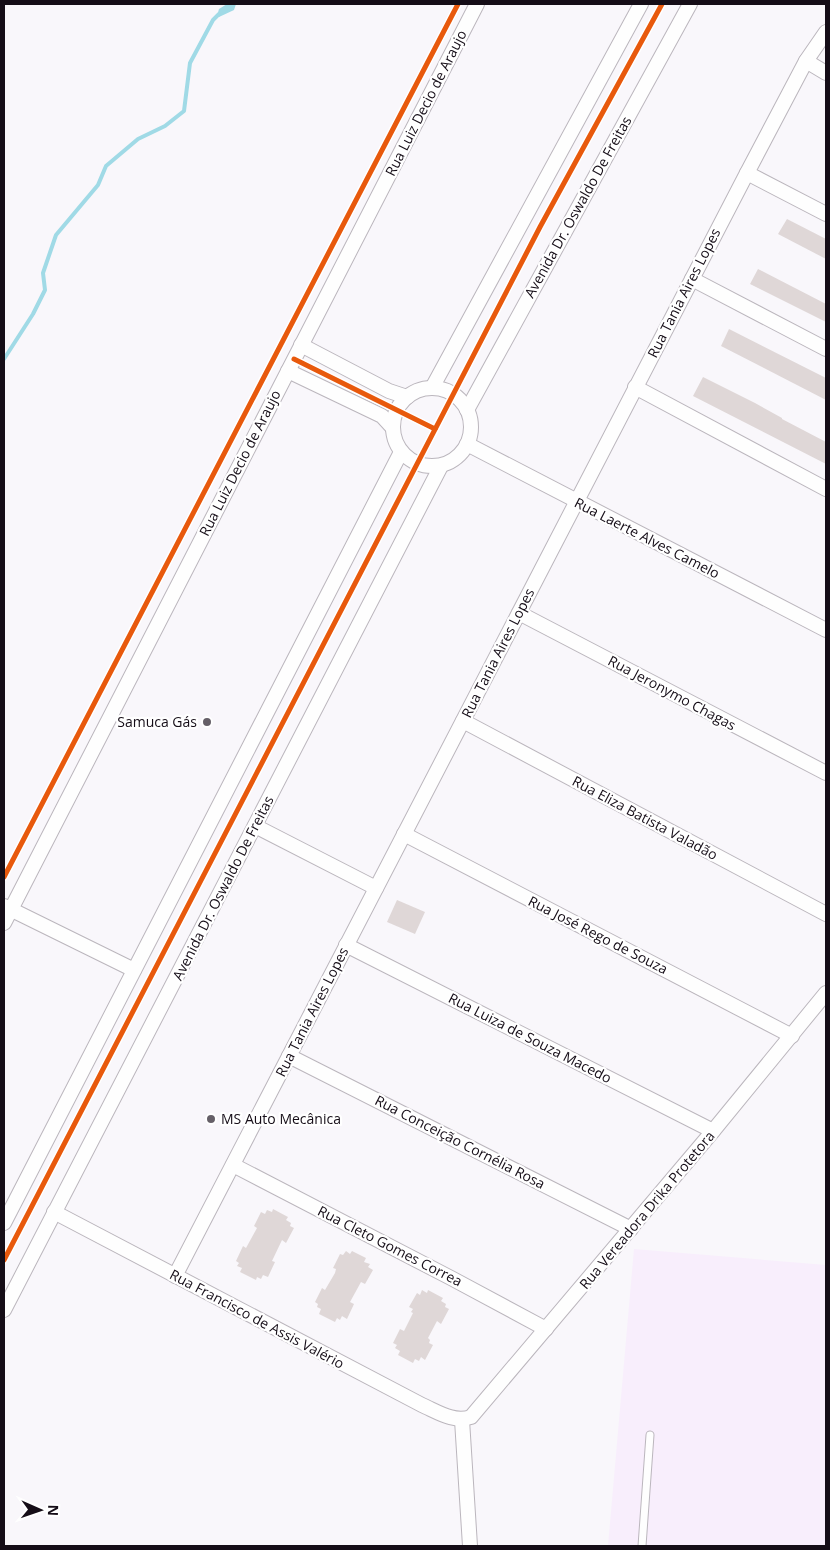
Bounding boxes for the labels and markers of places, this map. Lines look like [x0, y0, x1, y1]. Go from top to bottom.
place label: Samuca Gás [117, 712, 197, 731]
marker: Samuca Gás [201, 716, 213, 728]
place label: MS Auto Mecânica [221, 1109, 341, 1128]
marker: MS Auto Mecânica [205, 1113, 217, 1125]

